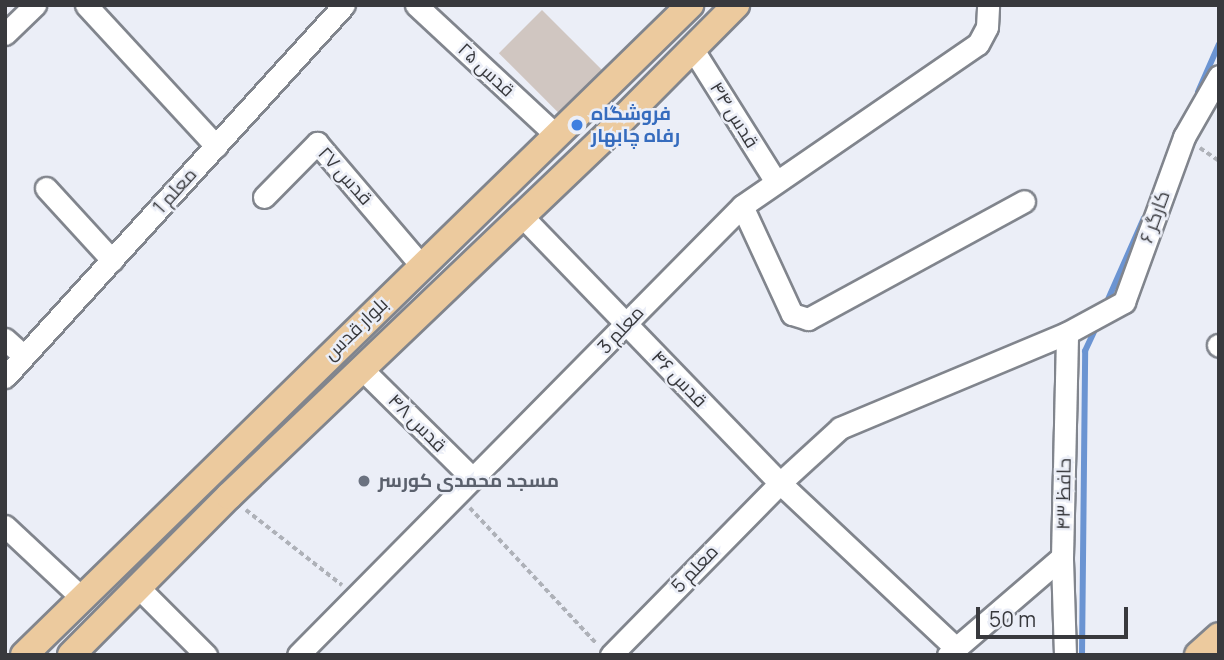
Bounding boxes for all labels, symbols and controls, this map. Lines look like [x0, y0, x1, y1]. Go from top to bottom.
street label: قدس ۲۵ [453, 38, 519, 102]
street label: قدس ۴۴ [705, 78, 763, 152]
place label: فروشگاه رفاه چابهار [591, 103, 680, 147]
marker: فروشگاه رفاه چابهار [569, 117, 585, 133]
street label: قدس ۲۷ [313, 142, 377, 210]
street label: معلم 1 [149, 163, 201, 219]
street label: کارگر ۶ [1135, 188, 1175, 246]
street label: بلوار قدس [319, 293, 393, 365]
street label: معلم 3 [593, 301, 649, 359]
street label: قدس ۴۶ [646, 346, 712, 412]
street label: قدس ۴۸ [383, 389, 451, 457]
street label: حافظ ۴۳ [1052, 458, 1076, 530]
place label: مسجد محمدی کورسر [378, 470, 559, 492]
marker: مسجد محمدی کورسر [356, 473, 372, 489]
street label: معلم 5 [667, 540, 723, 598]
scale bar [979, 594, 1131, 638]
text: 50 m [989, 605, 1036, 633]

